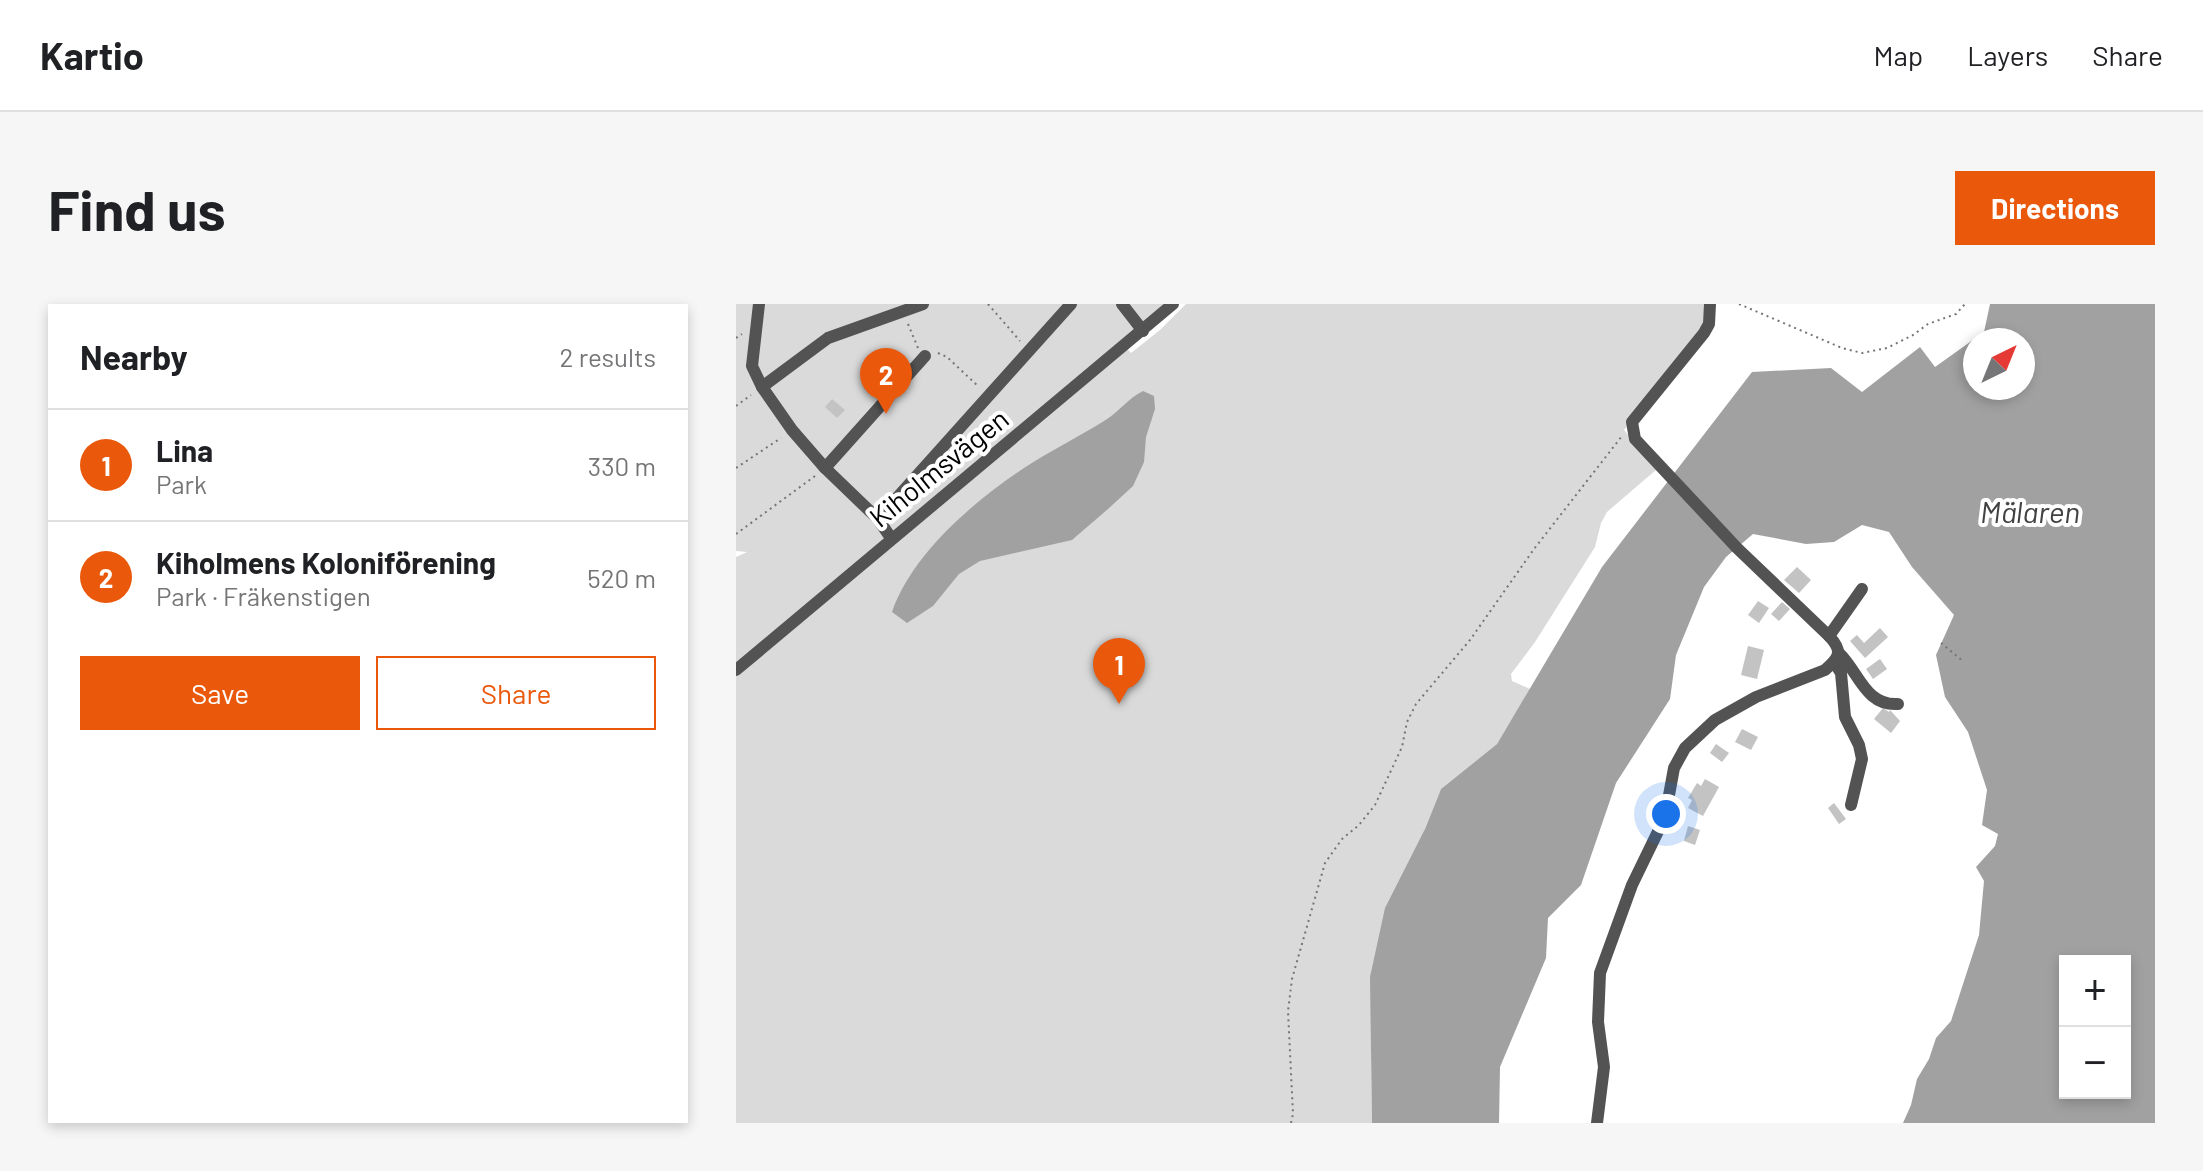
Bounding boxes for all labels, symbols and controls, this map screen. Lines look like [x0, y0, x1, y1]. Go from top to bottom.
text: Kartio [40, 32, 144, 78]
text: Map [1873, 38, 1923, 72]
text: Layers [1967, 38, 2048, 72]
text: Share [2092, 38, 2163, 72]
button: Directions [1955, 171, 2155, 245]
text: Find us [48, 175, 226, 242]
north arrow [1963, 328, 2035, 400]
text: Nearby [80, 336, 188, 377]
text: 2 results [560, 341, 656, 372]
pin: 2 [860, 348, 912, 414]
street label: Kiholmsvägen [862, 401, 1015, 534]
text: Lina [156, 432, 213, 468]
text: 1 [101, 450, 111, 481]
text: 330 m [588, 450, 656, 481]
text: Park [156, 468, 207, 499]
water label: Mälaren [1980, 493, 2080, 529]
text: Kiholmens Koloniförening [156, 544, 496, 580]
text: 2 [99, 562, 113, 593]
text: 520 m [587, 562, 656, 593]
text: Park · Fräkenstigen [156, 580, 371, 611]
pin: 1 [1093, 638, 1145, 704]
button: Save [80, 656, 360, 730]
button: Share [376, 656, 656, 730]
your location [1646, 794, 1686, 834]
map controls [2059, 955, 2131, 1099]
button: + [2059, 955, 2131, 1027]
button: − [2059, 1027, 2131, 1099]

